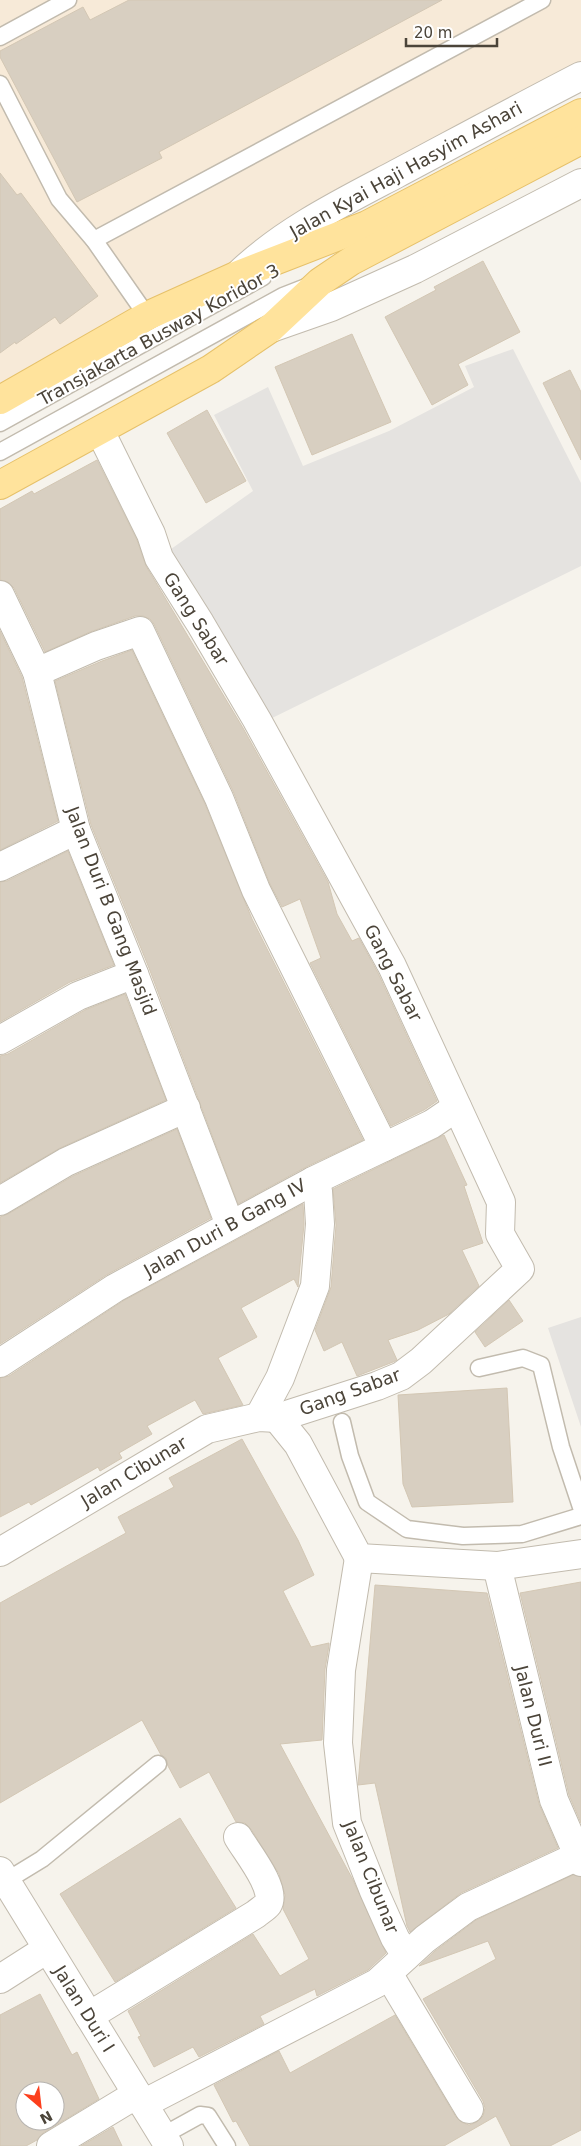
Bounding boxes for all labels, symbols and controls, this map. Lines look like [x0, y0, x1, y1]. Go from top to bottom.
scale bar [406, 15, 497, 47]
text: 20 m [414, 24, 452, 42]
street label: Jalan Kyai Haji Hasyim Ashari [285, 97, 525, 243]
street label: Transjakarta Busway Koridor 3 [34, 259, 283, 410]
street label: Gang Sabar [159, 568, 234, 670]
street label: Jalan Duri B Gang Masjid [62, 803, 161, 1018]
street label: Gang Sabar [360, 921, 427, 1025]
street label: Jalan Duri B Gang IV [139, 1174, 310, 1281]
street label: Gang Sabar [297, 1363, 404, 1419]
street label: Jalan Cibunar [76, 1431, 191, 1512]
street label: Jalan Duri II [511, 1662, 556, 1769]
street label: Jalan Cibunar [339, 1816, 404, 1937]
street label: Jalan Duri I [49, 1961, 119, 2056]
north arrow [15, 2081, 65, 2131]
text: N [37, 2108, 55, 2127]

